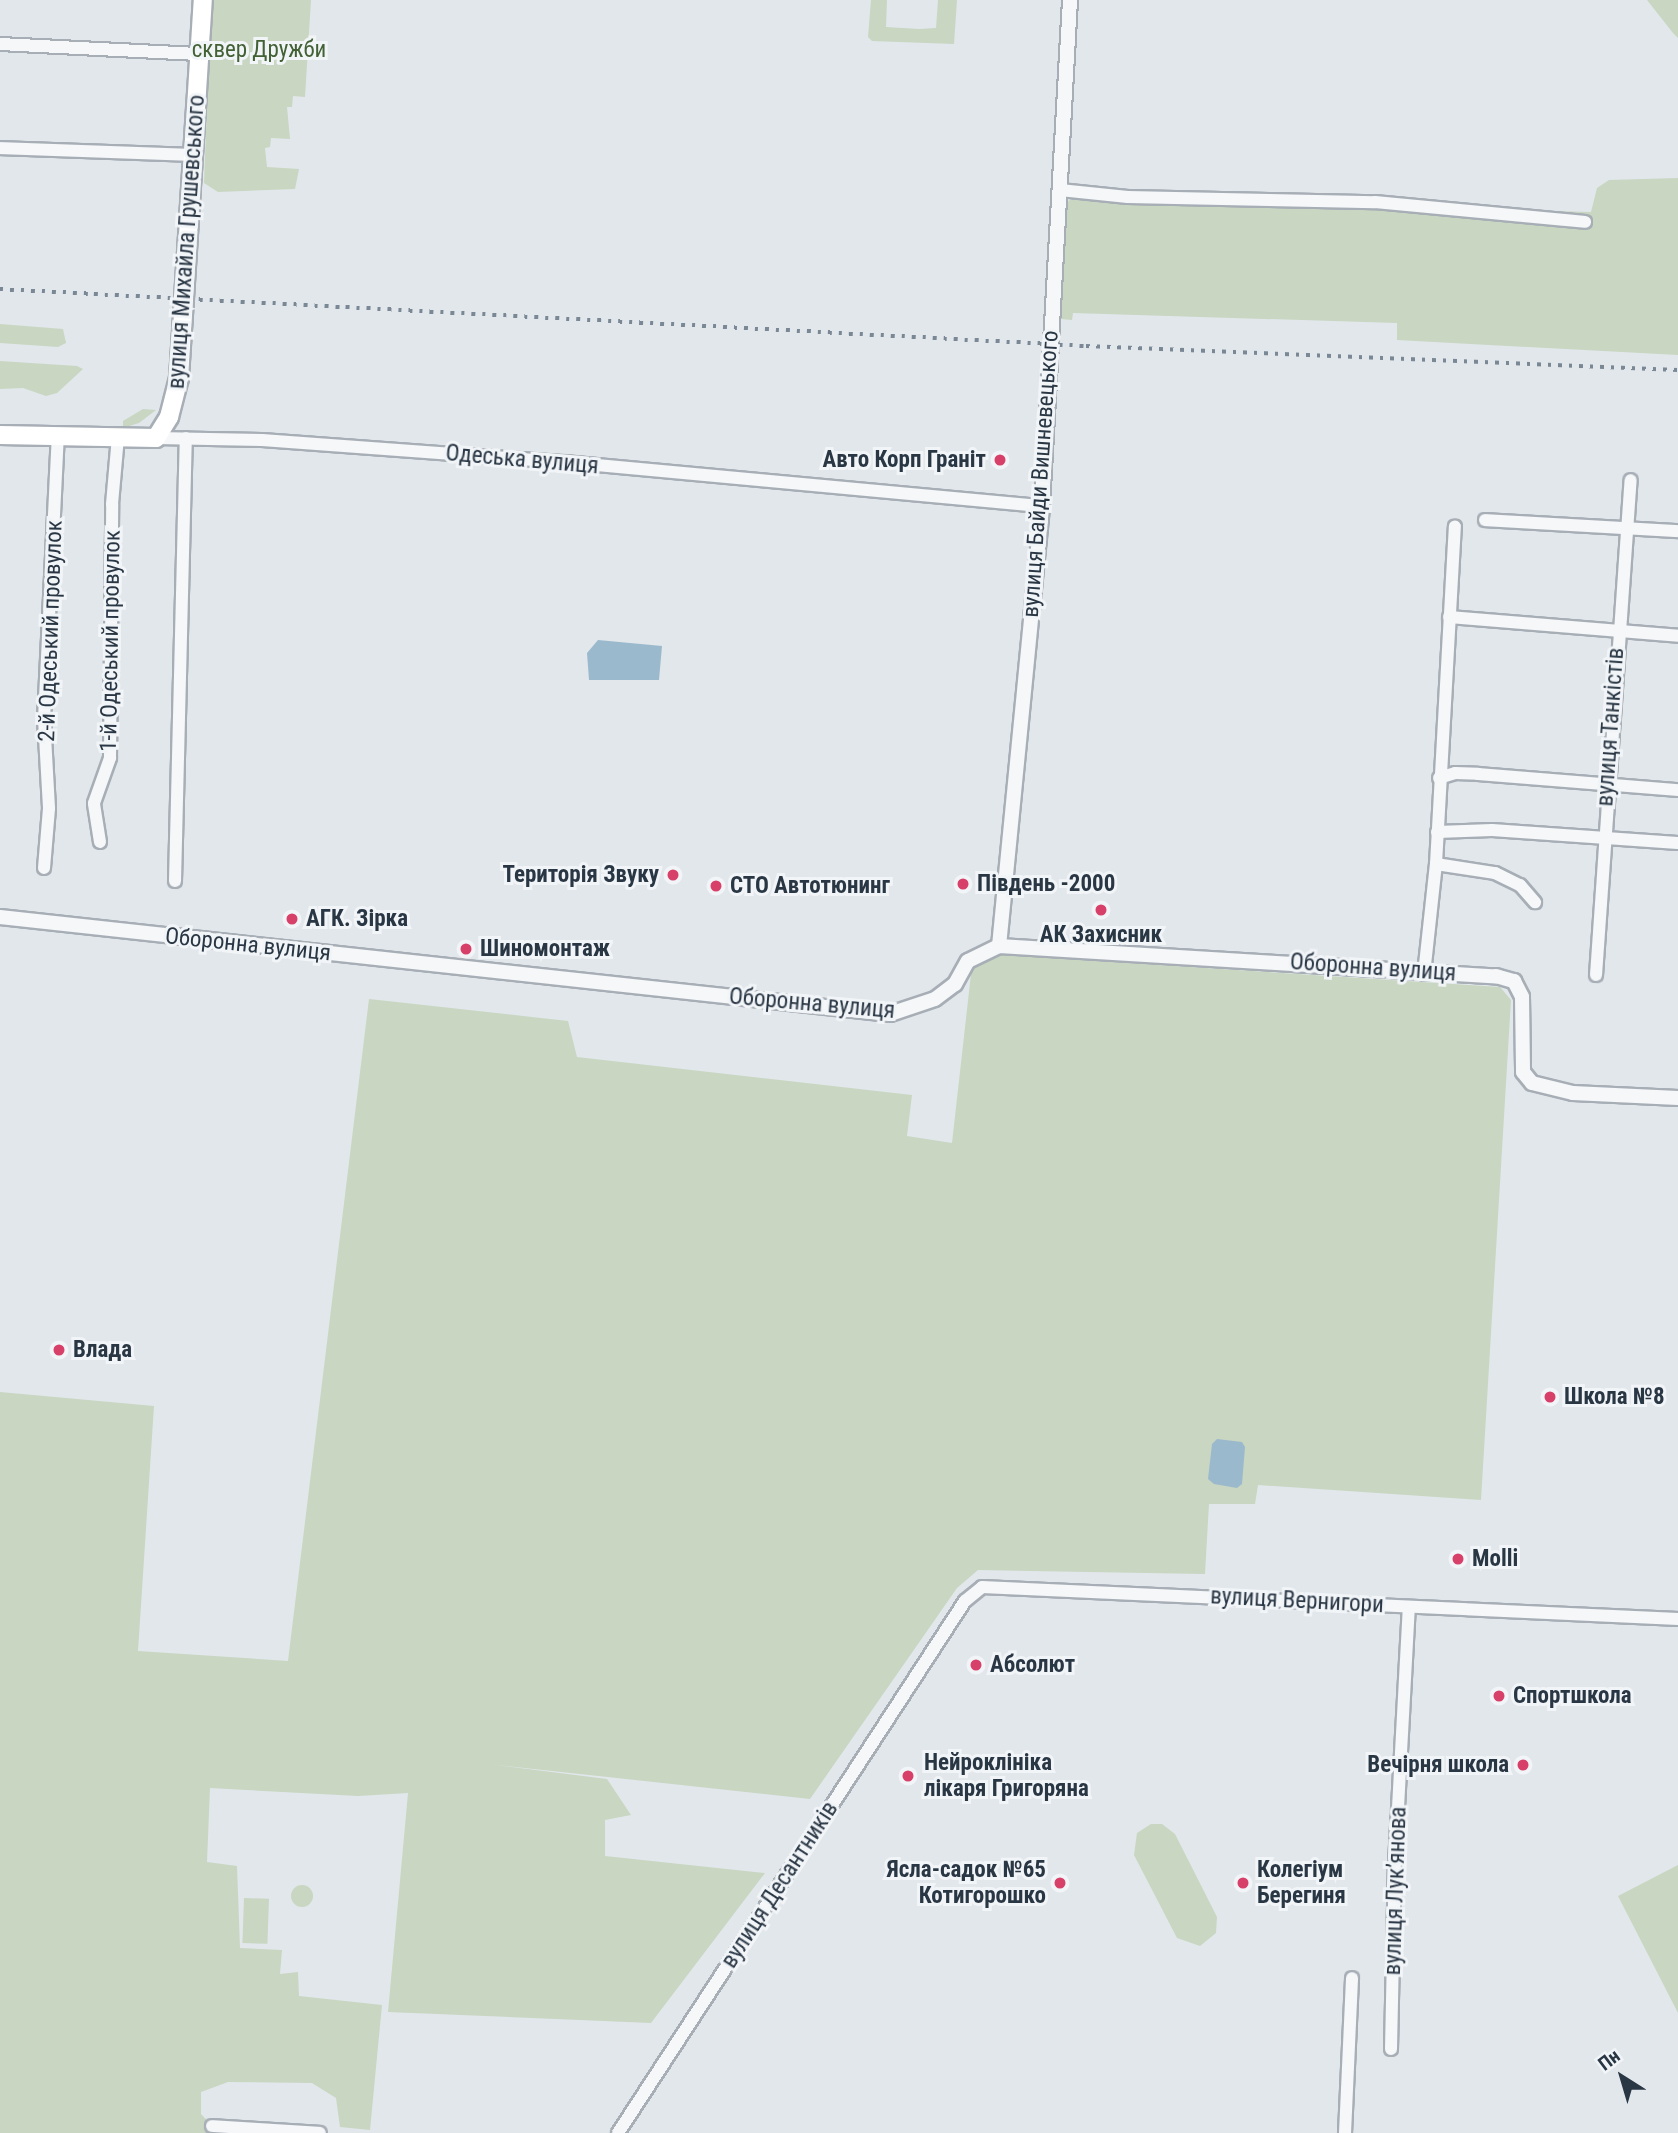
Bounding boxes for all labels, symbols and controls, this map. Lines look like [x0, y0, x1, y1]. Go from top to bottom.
park label: сквер Дружби [192, 36, 326, 64]
street label: вулиця Михайла Грушевського [163, 94, 211, 390]
street label: вулиця Байди Вишневецького [1017, 329, 1065, 619]
street label: Одеська вулиця [444, 440, 600, 480]
place label: Авто Корп Граніт [823, 446, 986, 474]
marker: Авто Корп Граніт [992, 452, 1008, 468]
street label: 2-й Одеський провулок [33, 520, 69, 742]
street label: 1-й Одеський провулок [95, 530, 127, 752]
street label: вулиця Танкістів [1592, 646, 1630, 808]
place label: Територія Звуку [502, 861, 659, 889]
marker: Територія Звуку [665, 867, 681, 883]
place label: Південь -2000 [977, 870, 1115, 898]
place label: СТО Автотюнинг [730, 872, 890, 900]
marker: Південь -2000 [955, 876, 971, 892]
marker: СТО Автотюнинг [708, 878, 724, 894]
marker: АК Захисник [1093, 902, 1109, 918]
place label: АГК. Зірка [306, 905, 408, 933]
marker: АГК. Зірка [284, 911, 300, 927]
place label: АК Захисник [1040, 921, 1162, 949]
street label: Оборонна вулиця [164, 923, 332, 967]
place label: Шиномонтаж [480, 935, 610, 963]
marker: Шиномонтаж [458, 941, 474, 957]
street label: Оборонна вулиця [1289, 948, 1457, 988]
street label: Оборонна вулиця [728, 983, 896, 1025]
place label: Влада [73, 1336, 132, 1364]
marker: Влада [51, 1342, 67, 1358]
place label: Школа №8 [1564, 1383, 1665, 1411]
marker: Школа №8 [1542, 1389, 1558, 1405]
place label: Molli [1472, 1545, 1518, 1573]
marker: Molli [1450, 1551, 1466, 1567]
street label: вулиця Вернигори [1210, 1583, 1384, 1619]
place label: Абсолют [990, 1651, 1075, 1679]
marker: Абсолют [968, 1657, 984, 1673]
place label: Спортшкола [1513, 1682, 1632, 1710]
marker: Спортшкола [1491, 1688, 1507, 1704]
place label: Нейроклініка лікаря Григоряна [924, 1749, 1089, 1803]
place label: Вечірня школа [1367, 1751, 1509, 1779]
marker: Вечірня школа [1515, 1757, 1531, 1773]
marker: Нейроклініка лікаря Григоряна [898, 1766, 918, 1786]
street label: вулиця Десантників [716, 1797, 844, 1973]
street label: вулиця Лукʼянова [1379, 1806, 1413, 1976]
place label: Ясла-садок №65 Котигорошко [887, 1856, 1046, 1910]
place label: Колегіум Берегиня [1257, 1856, 1346, 1910]
marker: Ясла-садок №65 Котигорошко [1052, 1875, 1068, 1891]
marker: Колегіум Берегиня [1235, 1875, 1251, 1891]
north arrow [1587, 2042, 1657, 2112]
text: Пн [1594, 2044, 1624, 2075]

